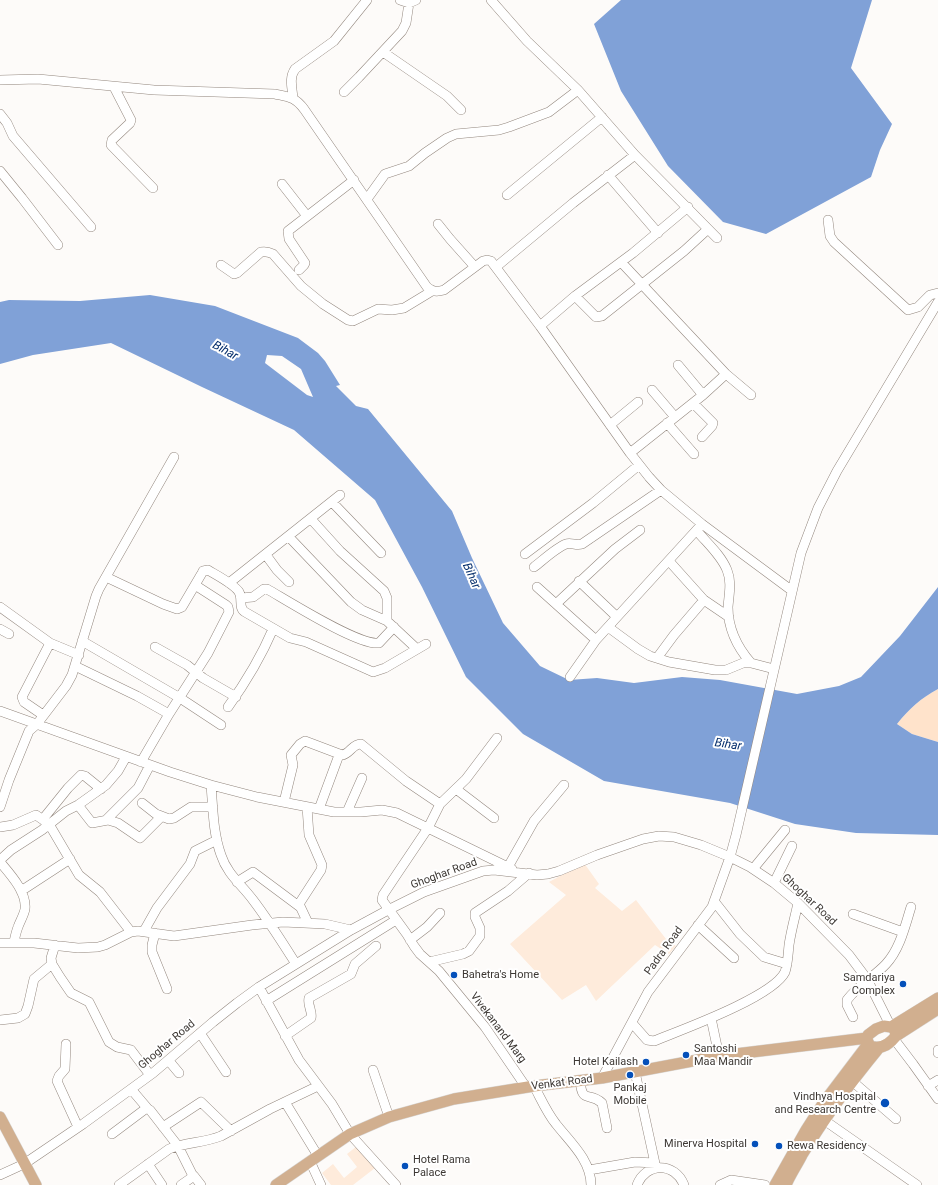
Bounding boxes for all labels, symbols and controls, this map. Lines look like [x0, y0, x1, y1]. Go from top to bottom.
water label: Bihar [210, 338, 240, 364]
water label: Bihar [459, 561, 483, 591]
water label: Bihar [714, 736, 742, 754]
street label: Ghoghar Road [409, 856, 479, 892]
street label: Ghoghar Road [779, 871, 839, 929]
street label: Padra Road [642, 924, 686, 978]
place label: Bahetra's Home [462, 968, 539, 982]
marker: Bahetra's Home [449, 970, 459, 980]
place label: Samdariya Complex [843, 971, 895, 997]
marker: Samdariya Complex [898, 979, 908, 989]
street label: Vivekanand Marg [467, 990, 529, 1066]
street label: Ghoghar Road [136, 1018, 198, 1072]
place label: Santoshi Maa Mandir [694, 1042, 753, 1068]
marker: Santoshi Maa Mandir [681, 1050, 691, 1060]
place label: Hotel Kailash [573, 1055, 638, 1069]
marker: Hotel Kailash [641, 1057, 651, 1067]
marker: Pankaj Mobile [625, 1070, 635, 1080]
street label: Venkat Road [531, 1073, 593, 1093]
place label: Pankaj Mobile [613, 1081, 647, 1107]
place label: Vindhya Hospital and Research Centre [775, 1090, 876, 1116]
marker: Vindhya Hospital and Research Centre [879, 1097, 891, 1109]
place label: Minerva Hospital [664, 1137, 747, 1151]
marker: Minerva Hospital [750, 1139, 760, 1149]
place label: Rewa Residency [787, 1139, 867, 1153]
marker: Rewa Residency [774, 1141, 784, 1151]
place label: Hotel Rama Palace [413, 1153, 470, 1179]
marker: Hotel Rama Palace [400, 1161, 410, 1171]

